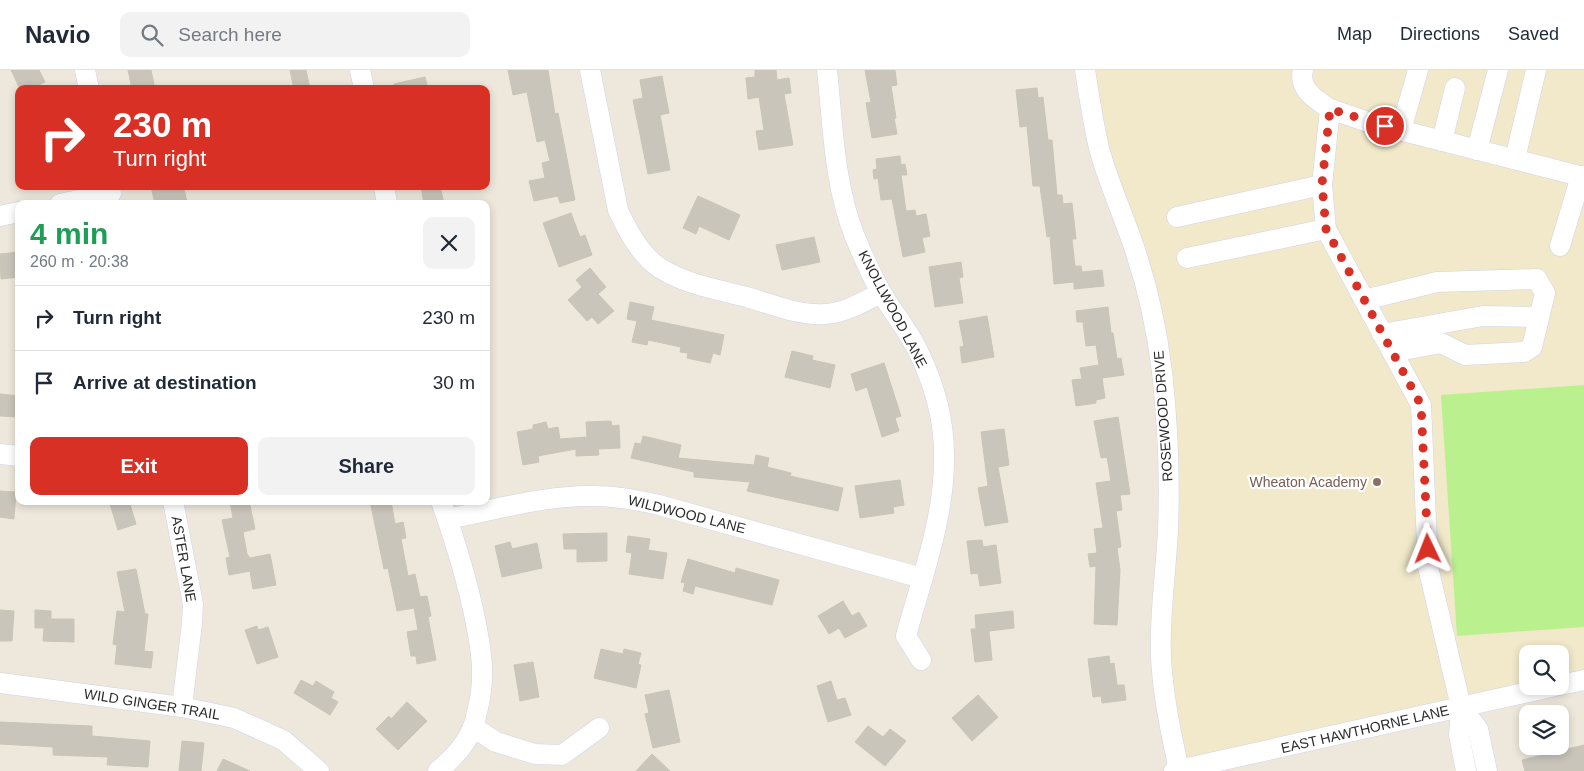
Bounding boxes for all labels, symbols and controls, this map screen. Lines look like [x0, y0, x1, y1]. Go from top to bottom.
search box [120, 12, 470, 57]
text: Navio [25, 21, 90, 48]
icon: search [138, 21, 166, 49]
text: Search here [178, 24, 282, 45]
text: Map [1337, 24, 1372, 44]
text: Directions [1400, 24, 1480, 44]
text: Saved [1508, 24, 1559, 44]
icon: right [30, 105, 95, 170]
text: 230 m [113, 105, 212, 144]
pin [1364, 105, 1406, 147]
icon: arrive [1371, 112, 1399, 140]
text: Turn right [113, 146, 206, 171]
text: 4 min [30, 217, 108, 250]
button: close [423, 217, 475, 269]
street label: KNOLLWOOD LANE [855, 248, 931, 370]
text: 260 m · 20:38 [30, 253, 129, 270]
icon: right [30, 304, 58, 332]
text: Turn right [73, 307, 161, 328]
text: 230 m [422, 307, 475, 328]
street label: ROSEWOOD DRIVE [1150, 350, 1176, 482]
icon: arrive [30, 369, 58, 397]
text: Arrive at destination [73, 372, 257, 393]
text: 30 m [433, 372, 475, 393]
button: Exit [30, 437, 248, 495]
button: Share [258, 437, 475, 495]
place label: Wheaton Academy [1249, 474, 1367, 490]
marker: Wheaton Academy [1371, 476, 1383, 488]
street label: WILDWOOD LANE [627, 492, 747, 536]
street label: ASTER LANE [169, 515, 199, 603]
position arrow [1401, 522, 1453, 574]
map controls [1519, 645, 1569, 755]
button: search [1519, 645, 1569, 695]
street label: WILD GINGER TRAIL [83, 685, 221, 723]
street label: EAST HAWTHORNE LANE [1279, 702, 1451, 756]
button: layers [1519, 705, 1569, 755]

